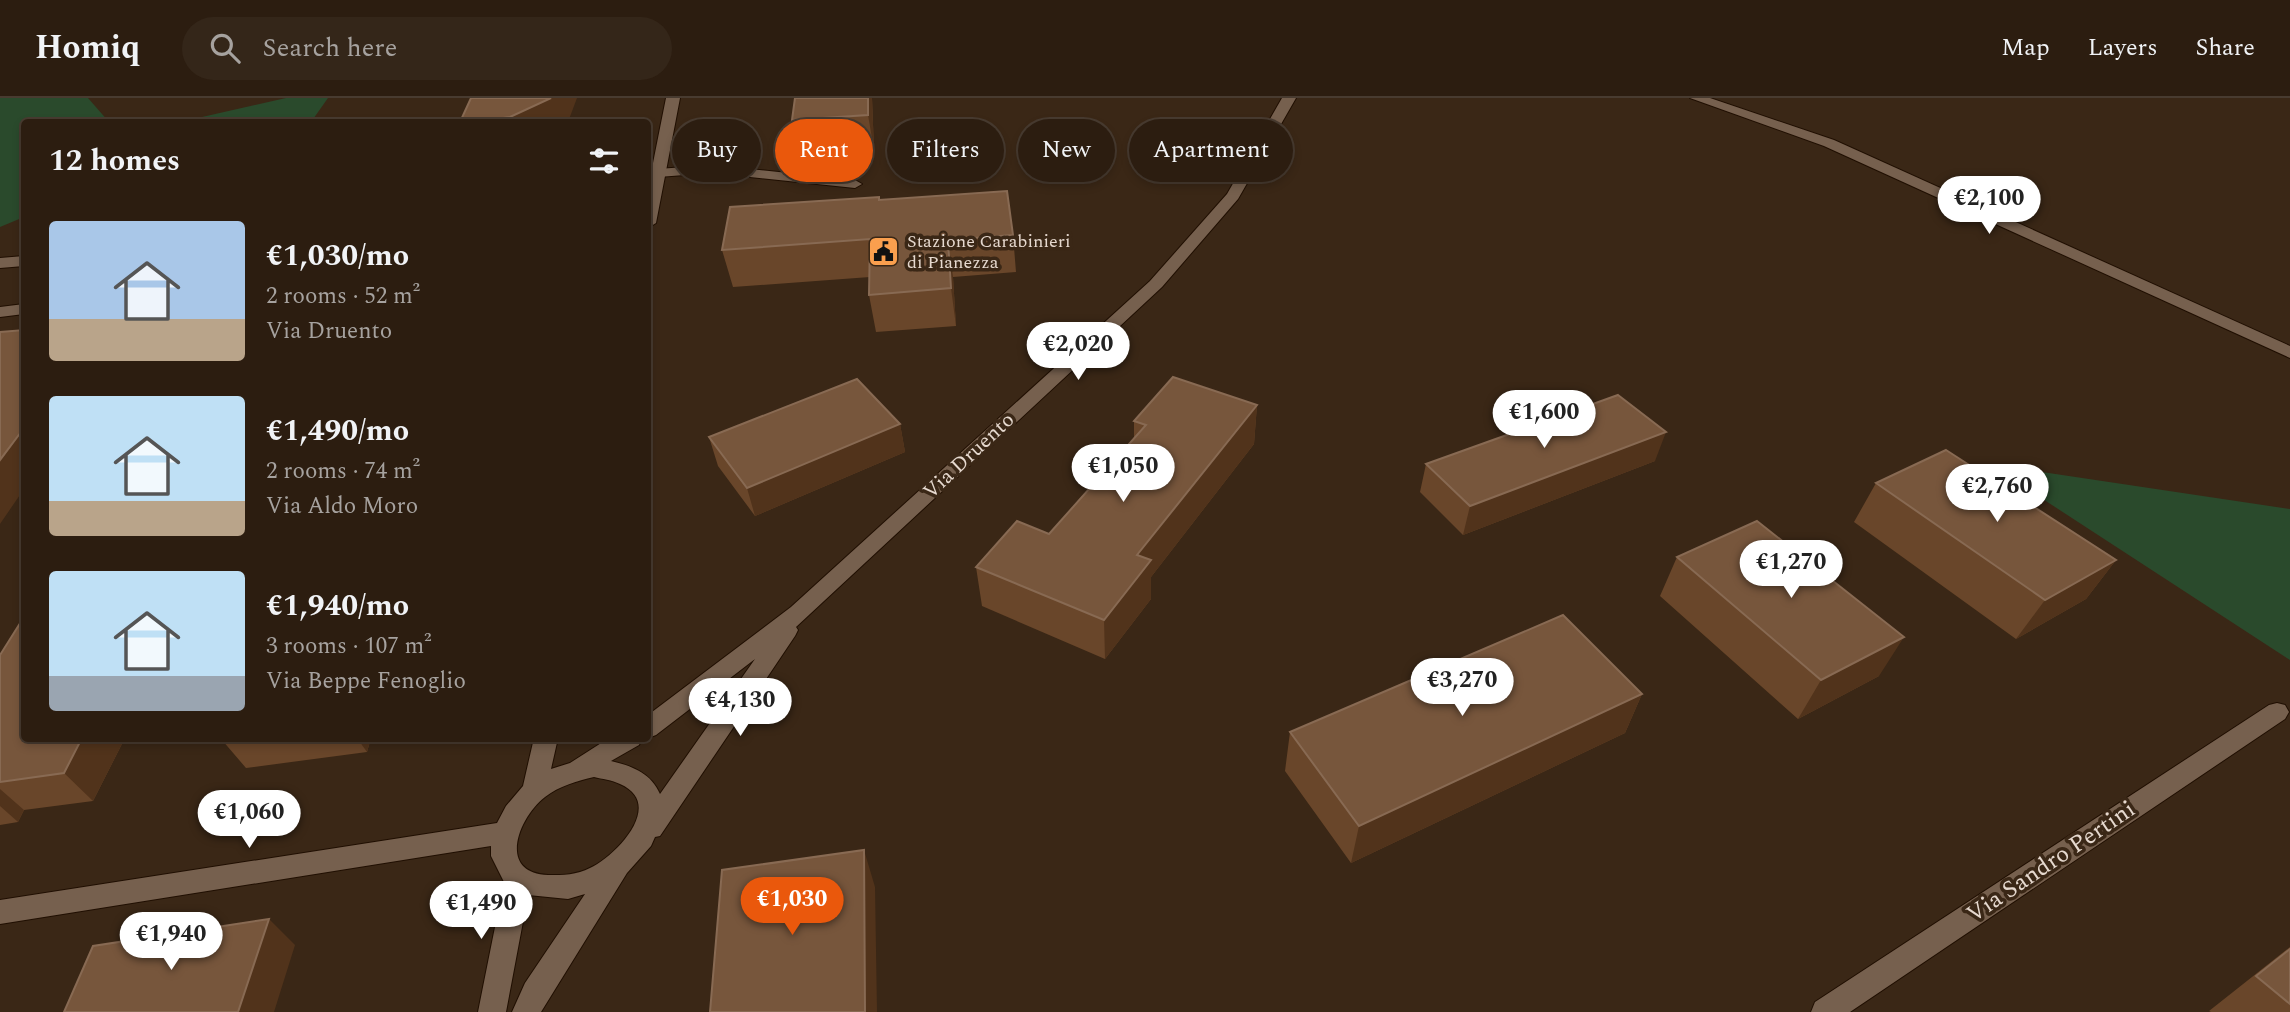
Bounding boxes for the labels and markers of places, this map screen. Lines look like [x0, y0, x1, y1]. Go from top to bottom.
pin: €2,100 [1932, 176, 2046, 236]
place label: Stazione Carabinieri di Pianezza [907, 228, 1071, 276]
public building icon: Stazione Carabinieri di Pianezza [867, 234, 901, 268]
pin: €2,020 [1021, 322, 1135, 382]
pin: €1,600 [1487, 390, 1601, 450]
pin: €1,050 [1066, 444, 1180, 504]
pin: €2,760 [1940, 464, 2054, 524]
pin: €1,270 [1734, 540, 1848, 600]
pin: €3,270 [1405, 658, 1519, 718]
pin: €4,130 [683, 678, 797, 738]
pin: €1,060 [192, 790, 306, 850]
pin: €1,030 [735, 878, 849, 937]
pin: €1,490 [424, 882, 538, 941]
pin: €1,940 [114, 912, 228, 972]

